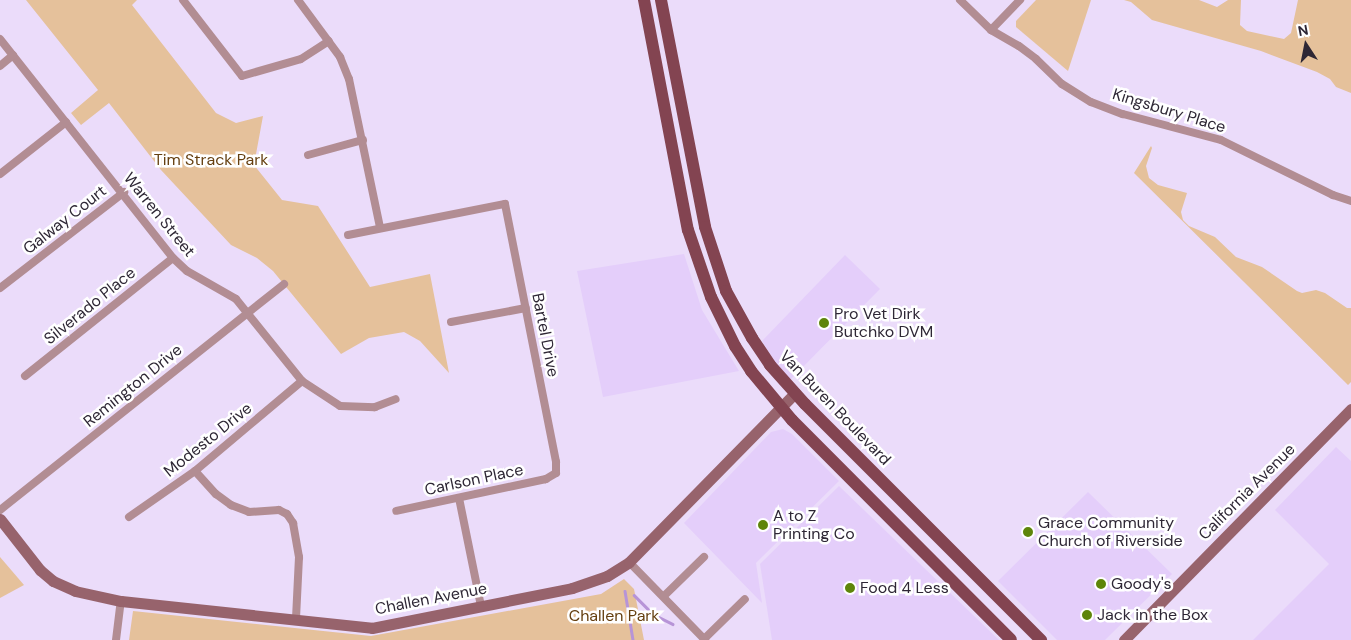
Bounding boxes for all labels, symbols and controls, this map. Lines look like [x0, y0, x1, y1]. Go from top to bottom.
north arrow [1281, 20, 1331, 70]
text: N [1296, 20, 1310, 40]
street label: Kingsbury Place [1110, 85, 1228, 137]
park label: Tim Strack Park [154, 150, 268, 170]
street label: Warren Street [119, 169, 199, 261]
street label: Galway Court [20, 182, 110, 258]
street label: Silverado Place [40, 263, 140, 349]
street label: Bartel Drive [527, 291, 563, 379]
place label: Pro Vet Dirk Butchko DVM [834, 304, 933, 342]
marker: Pro Vet Dirk Butchko DVM [818, 317, 830, 329]
street label: Remington Drive [80, 340, 186, 432]
street label: Van Buren Boulevard [775, 347, 895, 469]
street label: Modesto Drive [160, 399, 256, 481]
street label: California Avenue [1195, 440, 1299, 544]
street label: Carlson Place [423, 460, 525, 500]
place label: A to Z Printing Co [773, 506, 855, 544]
place label: Grace Community Church of Riverside [1038, 513, 1183, 551]
marker: A to Z Printing Co [757, 519, 769, 531]
marker: Grace Community Church of Riverside [1022, 526, 1034, 538]
place label: Goody's [1111, 574, 1172, 594]
place label: Food 4 Less [860, 578, 949, 598]
marker: Goody's [1095, 578, 1107, 590]
street label: Challen Avenue [374, 579, 488, 619]
marker: Food 4 Less [844, 582, 856, 594]
place label: Jack in the Box [1097, 605, 1208, 625]
park label: Challen Park [569, 606, 659, 626]
marker: Jack in the Box [1081, 609, 1093, 621]

